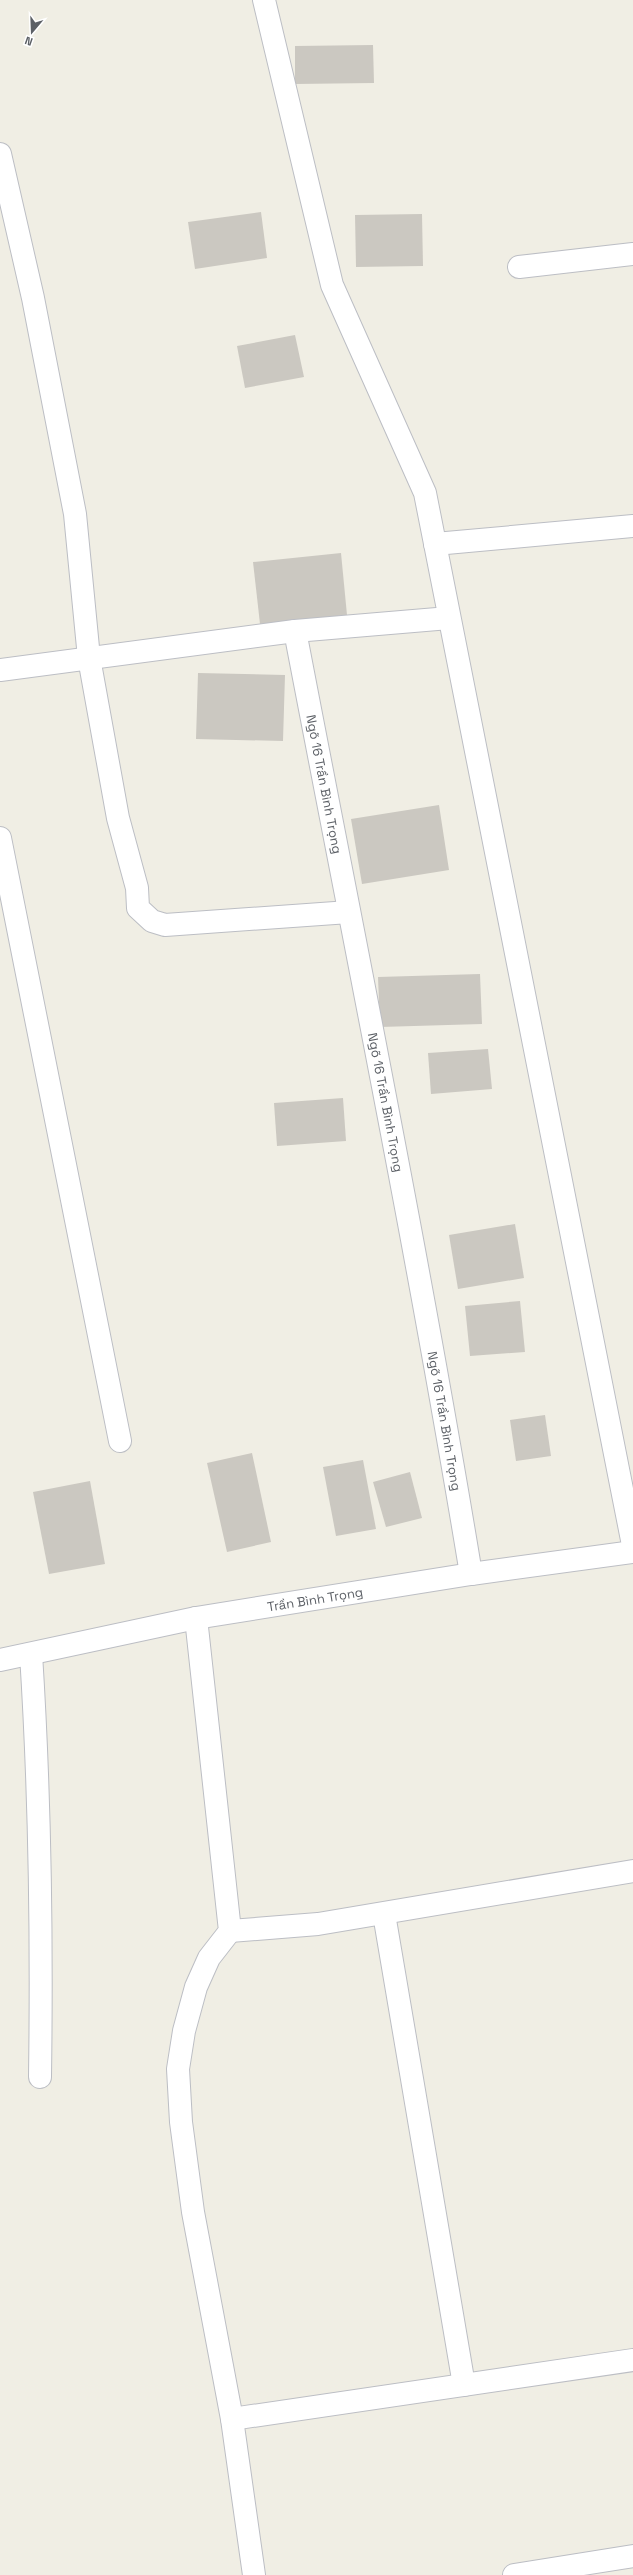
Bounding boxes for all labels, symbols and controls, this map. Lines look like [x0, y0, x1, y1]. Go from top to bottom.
north arrow [12, 12, 52, 52]
text: N [23, 34, 35, 49]
street label: Ngõ 16 Trần Bình Trọng [302, 713, 346, 855]
street label: Ngõ 16 Trần Bình Trọng [364, 1031, 407, 1173]
street label: Ngõ 16 Trần Bình Trọng [424, 1350, 465, 1492]
street label: Trần Bình Trọng [266, 1583, 364, 1615]

